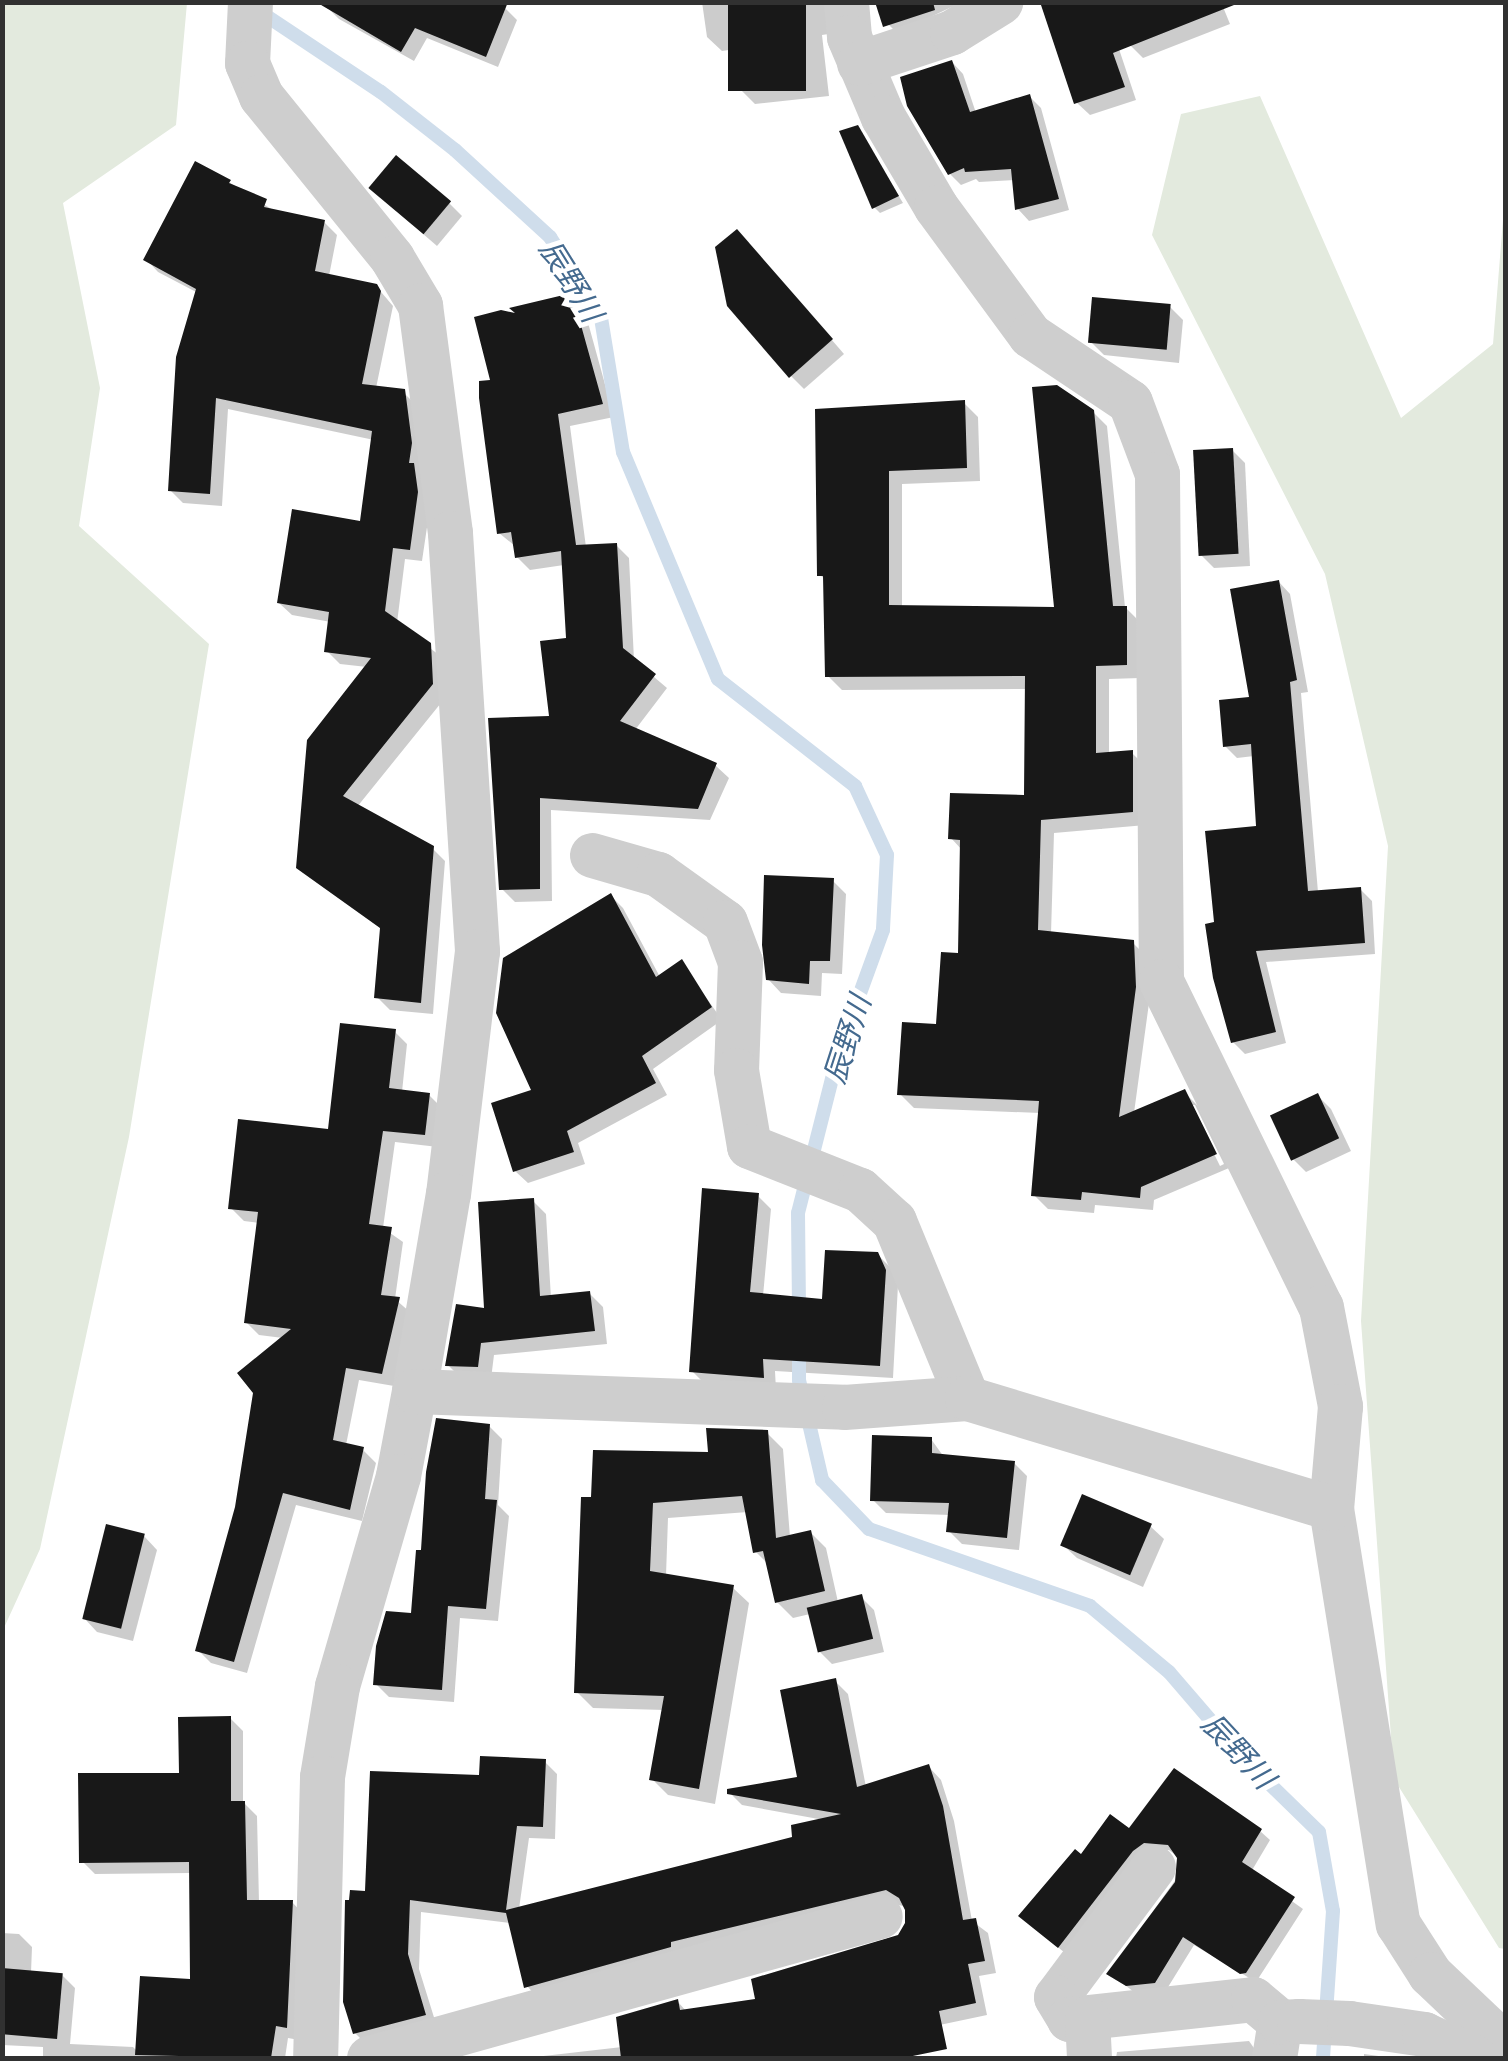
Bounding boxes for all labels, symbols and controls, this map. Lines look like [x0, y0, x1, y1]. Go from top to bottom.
water label: 辰野川 [533, 232, 611, 328]
water label: 辰野川 [815, 991, 877, 1087]
water label: 辰野川 [1195, 1705, 1283, 1795]

